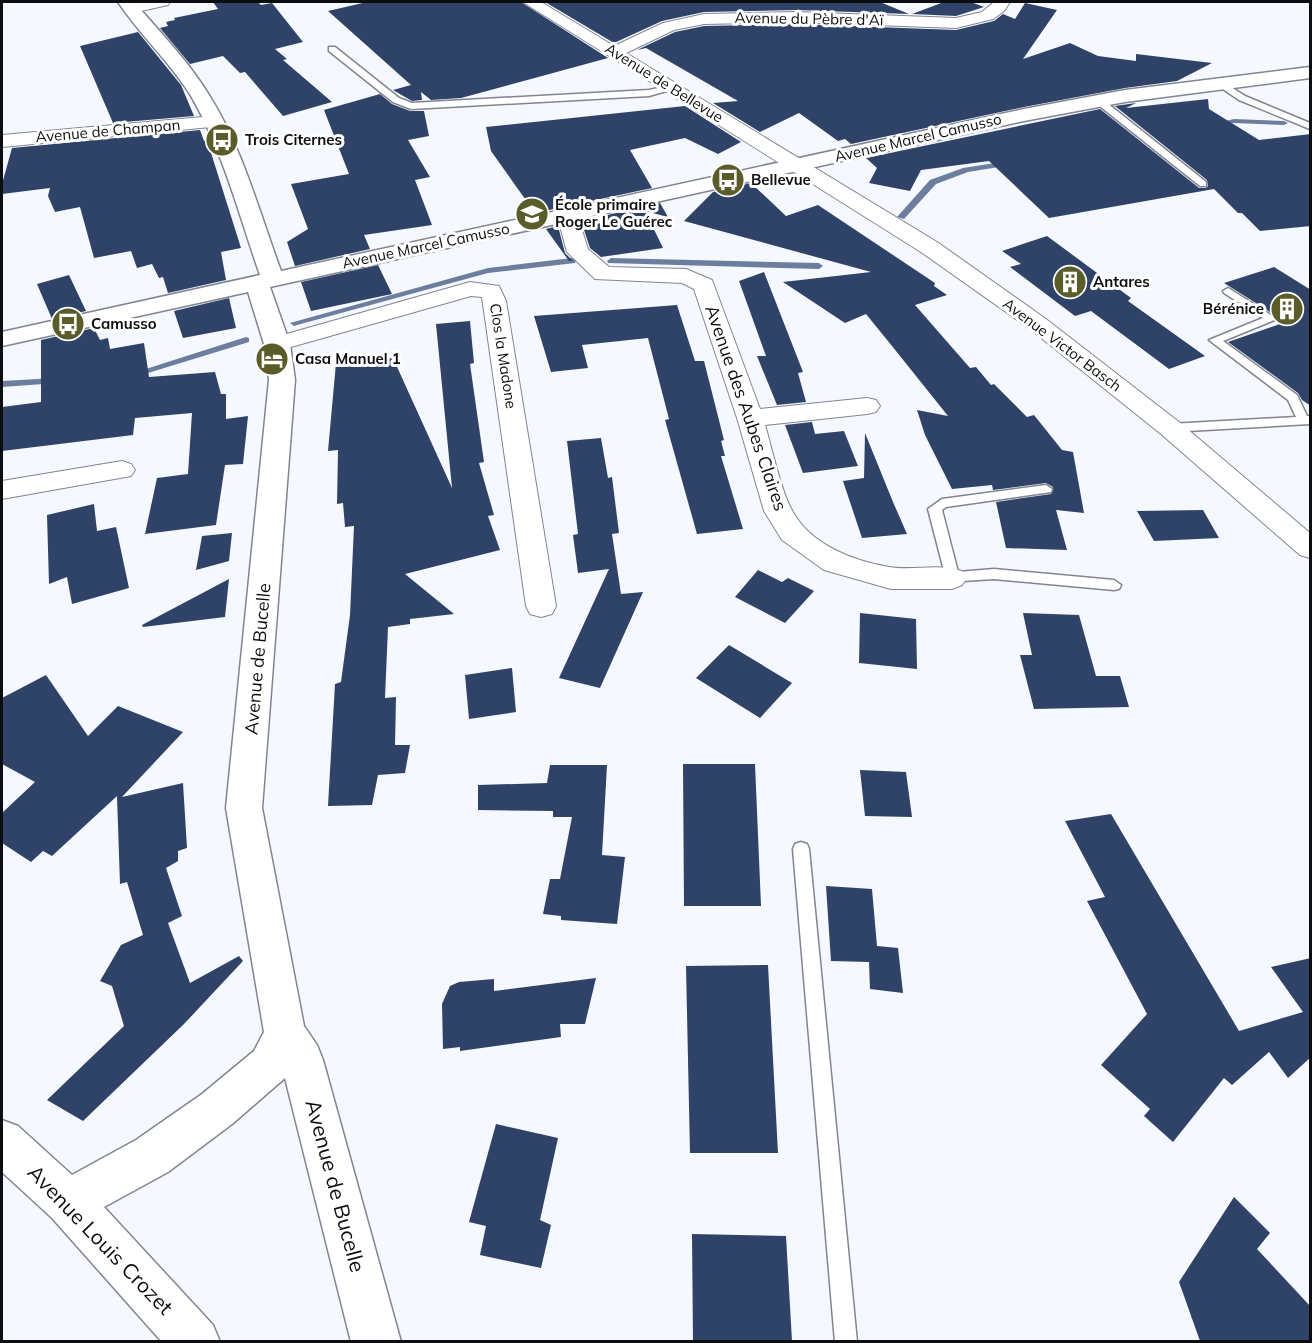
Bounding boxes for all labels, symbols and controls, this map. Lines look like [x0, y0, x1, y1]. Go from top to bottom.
street label: Avenue du Pèbre d'Aï [735, 8, 884, 29]
street label: Avenue de Bellevue [602, 39, 727, 127]
street label: Avenue Marcel Camusso [833, 109, 1003, 166]
street label: Avenue de Champan [35, 115, 181, 146]
bus stop icon: Trois Citernes [204, 122, 240, 158]
place label: Trois Citernes [245, 130, 342, 149]
bus stop icon: Bellevue [710, 162, 746, 198]
place label: Bellevue [751, 170, 811, 189]
place label: École primaire Roger Le Guérec [555, 195, 673, 231]
school or university icon: École primaire Roger Le Guérec [514, 196, 550, 232]
street label: Avenue Marcel Camusso [340, 218, 511, 273]
building icon: Antares [1052, 264, 1088, 300]
place label: Antares [1093, 272, 1150, 291]
building icon: Bérénice [1269, 291, 1305, 327]
street label: Avenue Victor Basch [999, 294, 1125, 395]
place label: Bérénice [1203, 299, 1264, 318]
street label: Clos la Madone [486, 302, 521, 410]
street label: Avenue des Aubes Claires [700, 302, 793, 514]
bus stop icon: Camusso [50, 306, 86, 342]
place label: Camusso [91, 314, 157, 333]
hotel icon: Casa Manuel 1 [254, 341, 290, 377]
place label: Casa Manuel 1 [295, 349, 401, 368]
street label: Avenue de Bucelle [239, 582, 276, 736]
street label: Avenue de Bucelle [300, 1097, 372, 1275]
street label: Avenue Louis Crozet [23, 1159, 179, 1320]

